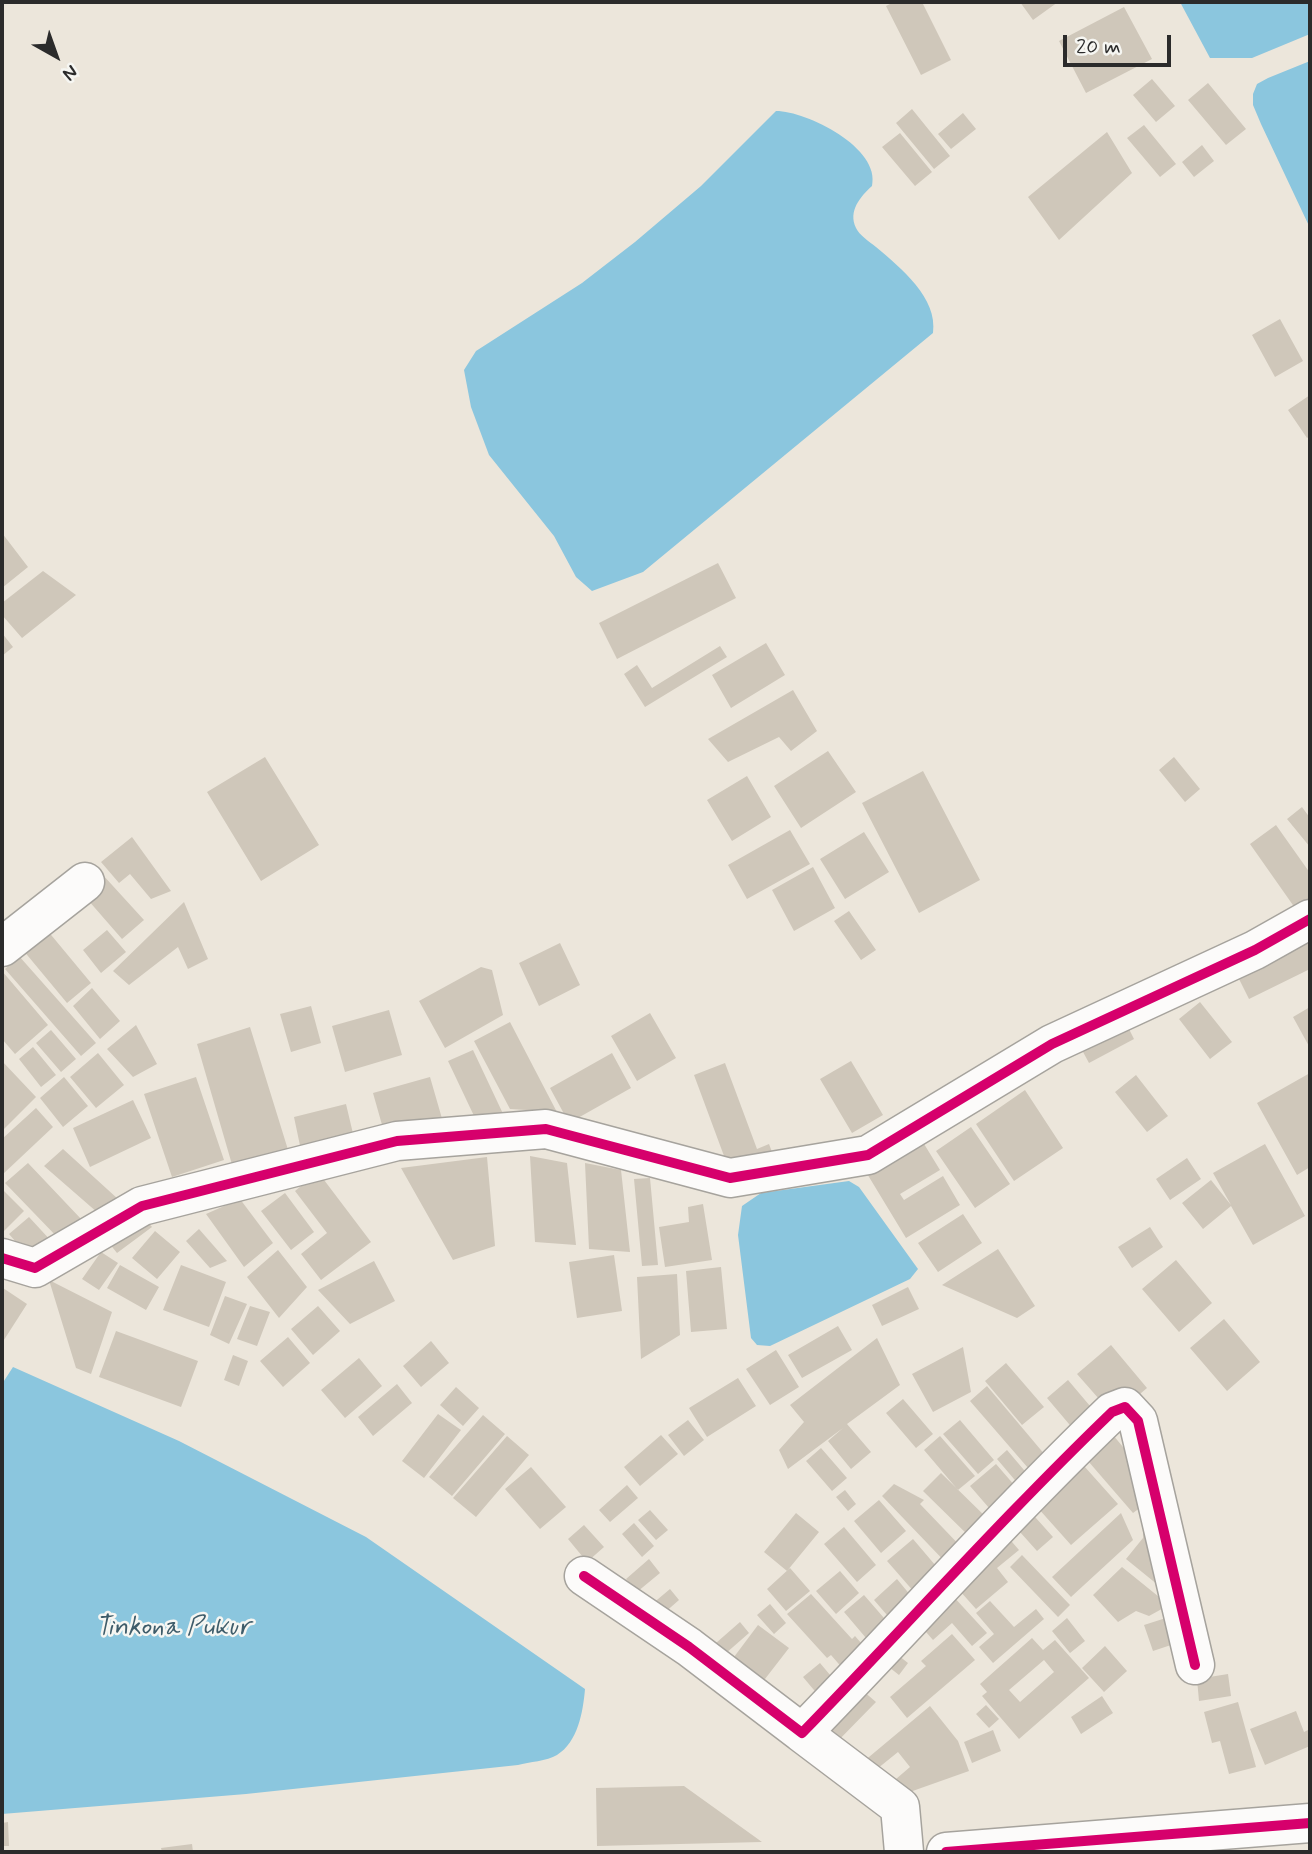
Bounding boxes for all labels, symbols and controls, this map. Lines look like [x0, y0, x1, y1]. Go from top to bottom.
north arrow [21, 21, 91, 91]
scale bar [1067, 21, 1176, 65]
text: 20 m [1076, 33, 1121, 61]
text: N [57, 59, 83, 86]
water label: Tinkona Pukur [95, 1613, 251, 1645]

